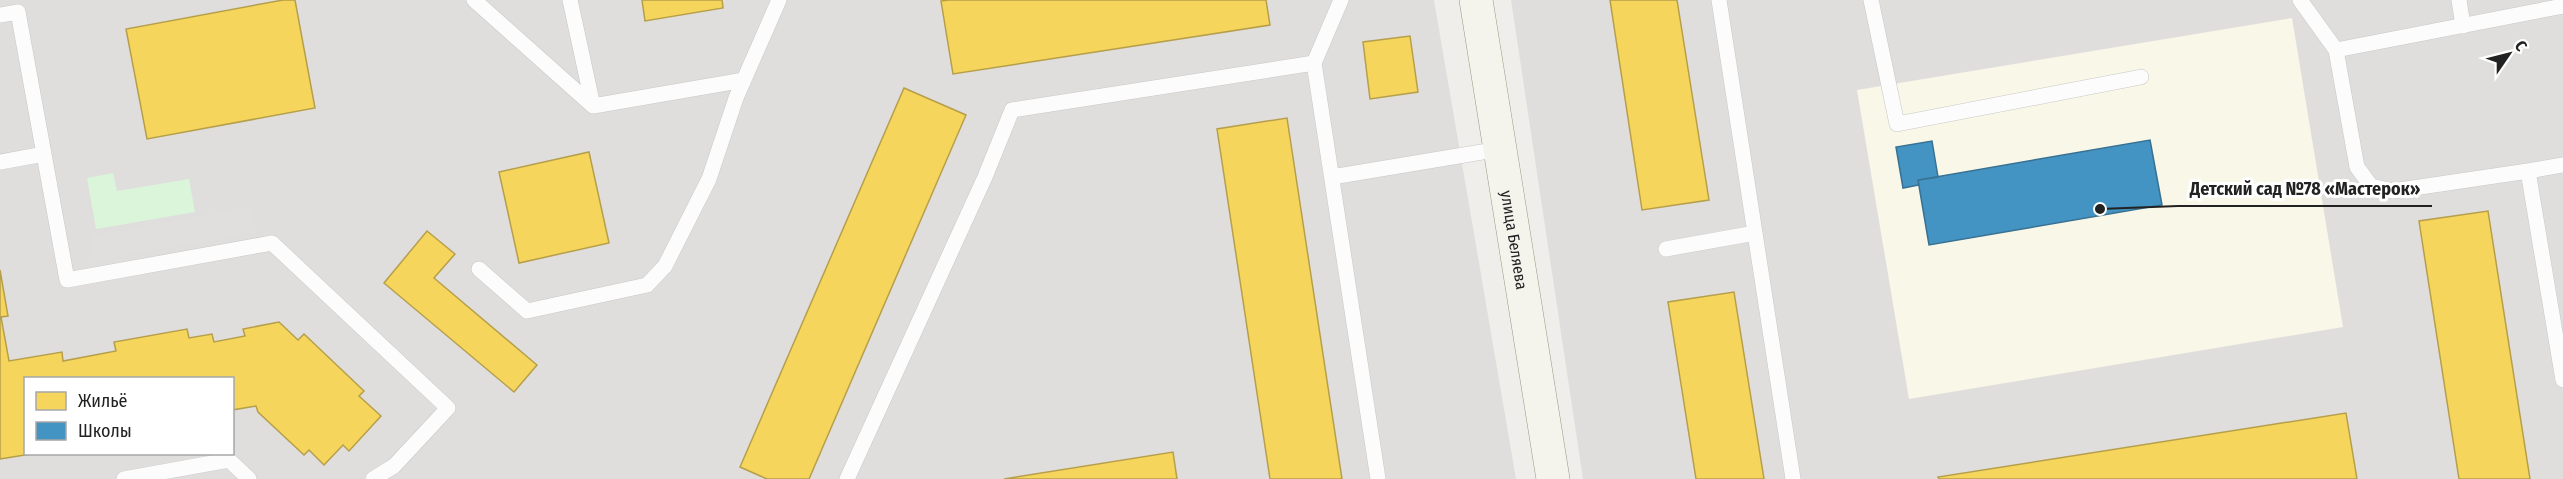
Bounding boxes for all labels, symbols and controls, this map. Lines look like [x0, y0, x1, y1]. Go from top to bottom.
north arrow [2479, 24, 2539, 84]
text: С [2511, 37, 2531, 55]
callout: Детский сад №78 «Мастерок» [2178, 170, 2432, 206]
text: Детский сад №78 «Мастерок» [2189, 178, 2420, 200]
street label: улица Беляева [1497, 189, 1532, 291]
legend [24, 377, 234, 455]
text: Жильё [78, 390, 128, 412]
text: Школы [78, 420, 132, 442]

